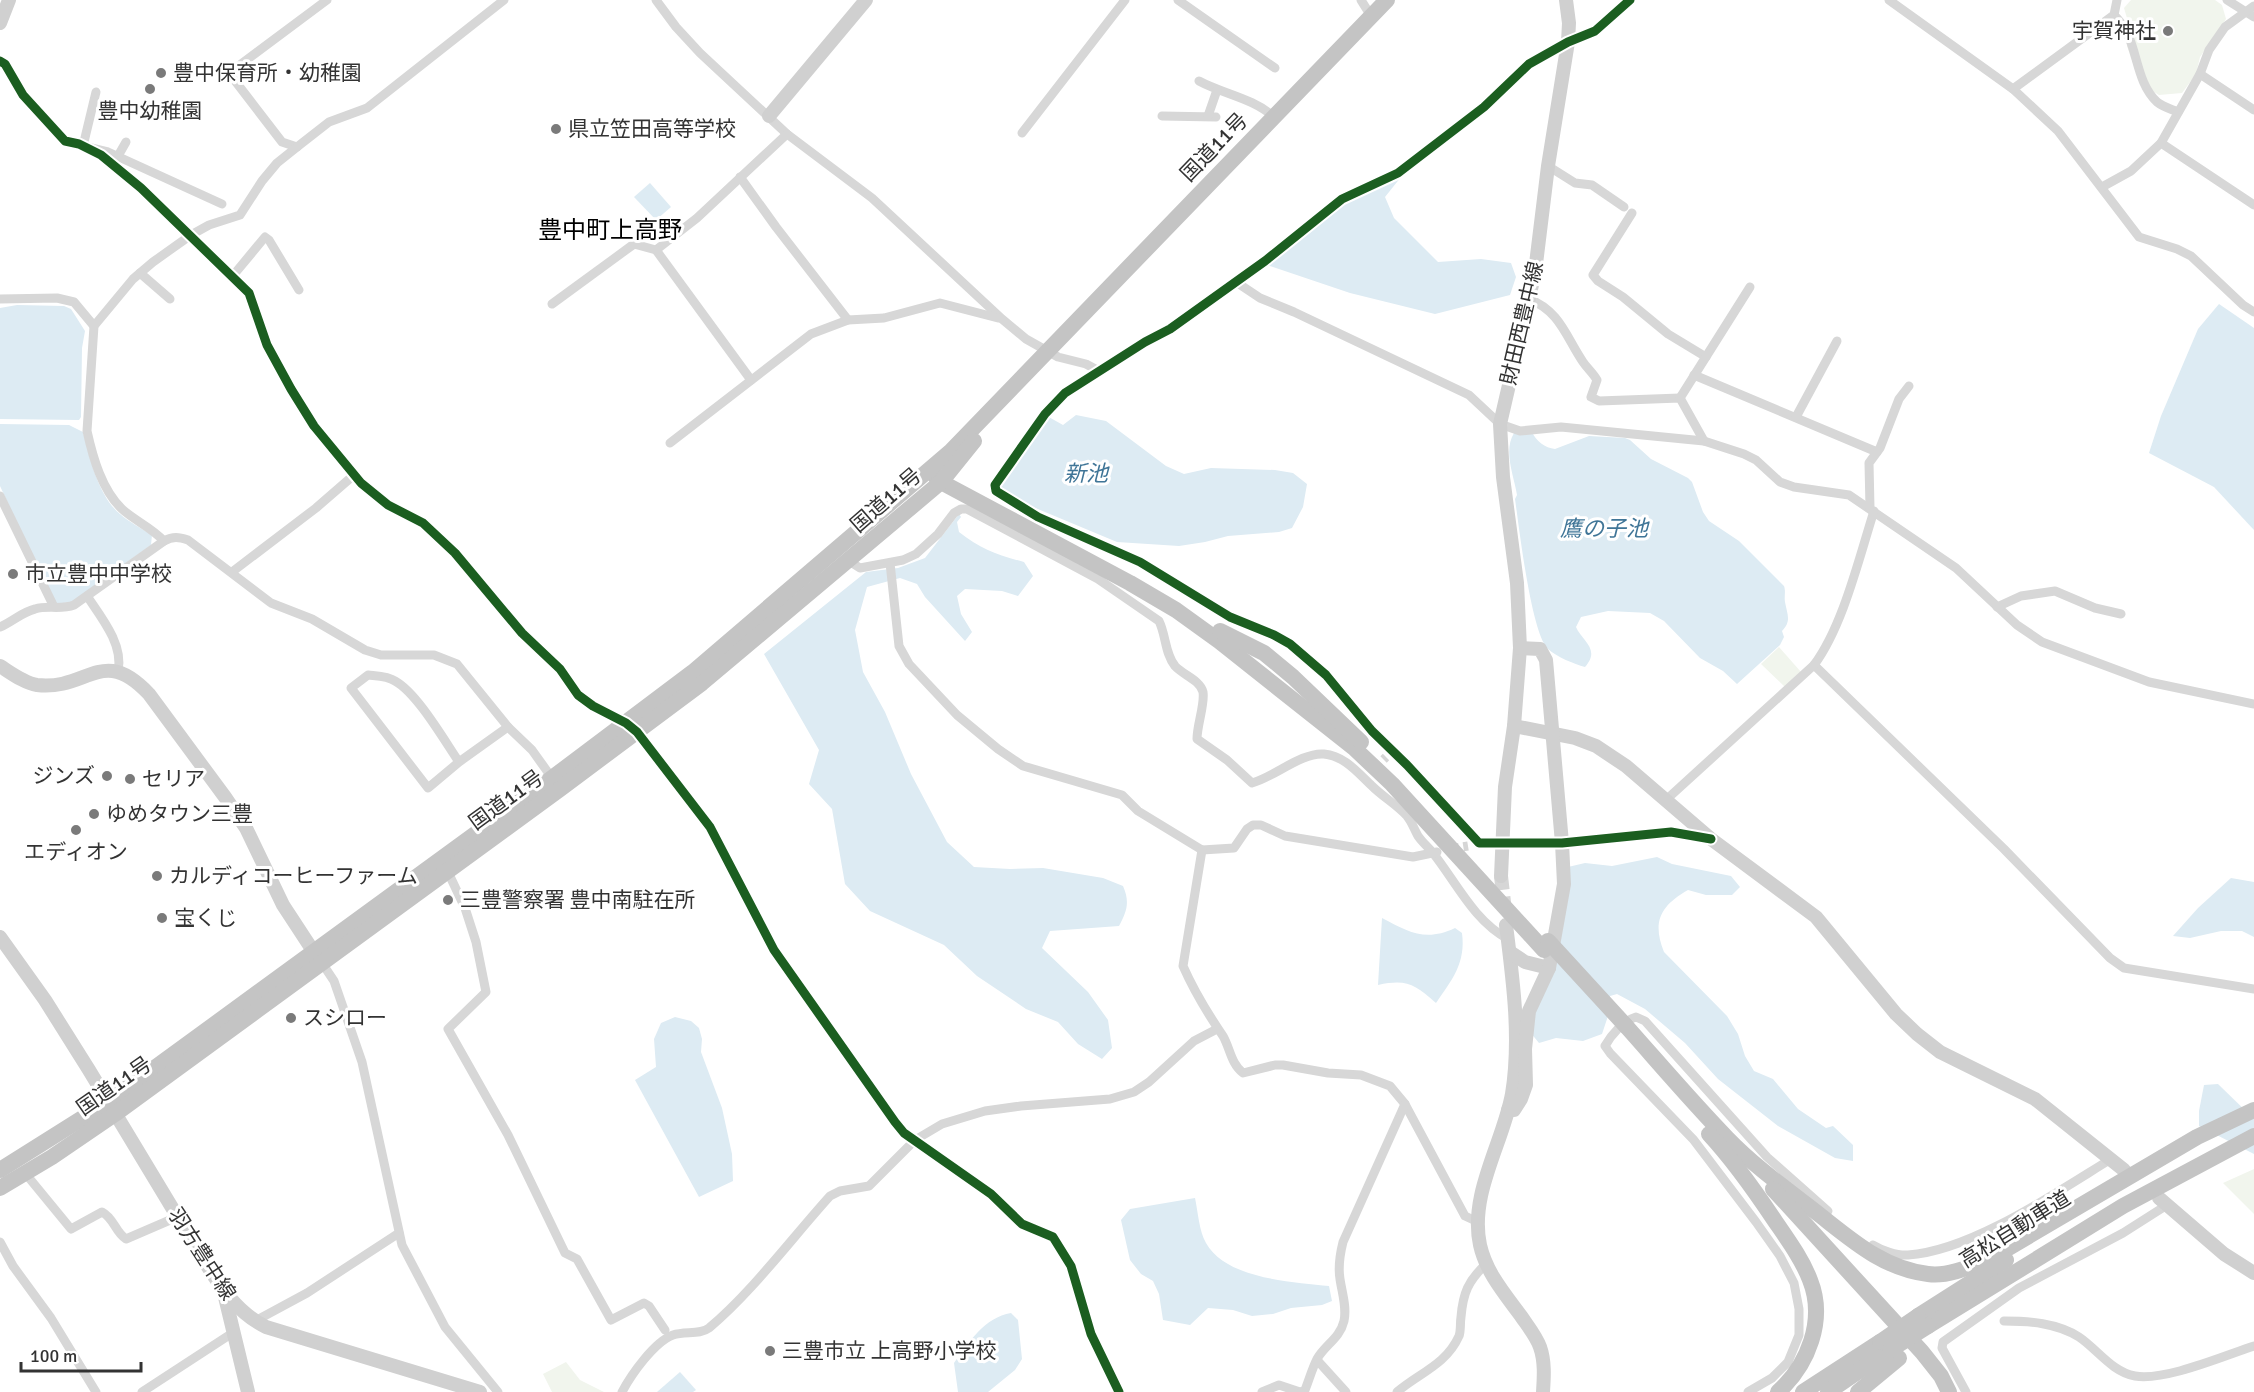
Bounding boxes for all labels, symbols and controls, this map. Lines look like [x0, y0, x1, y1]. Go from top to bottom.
place label: 宇賀神社 [2072, 18, 2156, 44]
marker: 宇賀神社 [2161, 24, 2175, 38]
place label: 豊中保育所・幼稚園 [173, 60, 362, 86]
marker: 豊中保育所・幼稚園 [154, 66, 168, 80]
marker: 豊中幼稚園 [143, 82, 157, 96]
place label: 豊中幼稚園 [98, 98, 203, 124]
street label: 国道11号 [1175, 107, 1253, 187]
place label: 県立笠田高等学校 [568, 116, 736, 142]
marker: 県立笠田高等学校 [549, 122, 563, 136]
district label: 豊中町上高野 [538, 215, 682, 245]
street label: 財田西豊中線 [1495, 259, 1549, 387]
water label: 新池 [1064, 460, 1110, 487]
street label: 国道11号 [845, 462, 927, 538]
water label: 鷹の子池 [1560, 515, 1650, 542]
place label: 市立豊中中学校 [25, 561, 172, 587]
marker: 市立豊中中学校 [6, 567, 20, 581]
place label: ジンズ [32, 763, 95, 789]
street label: 国道11号 [464, 764, 548, 836]
place label: セリア [142, 766, 205, 792]
marker: ジンズ [100, 769, 114, 783]
marker: セリア [123, 772, 137, 786]
place label: ゆめタウン三豊 [106, 801, 253, 827]
marker: ゆめタウン三豊 [87, 807, 101, 821]
marker: エディオン [69, 823, 83, 837]
place label: エディオン [24, 839, 128, 865]
place label: カルディコーヒーファーム [169, 863, 418, 889]
marker: カルディコーヒーファーム [150, 869, 164, 883]
place label: 三豊警察署 豊中南駐在所 [460, 887, 696, 913]
marker: 三豊警察署 豊中南駐在所 [441, 893, 455, 907]
place label: 宝くじ [174, 905, 237, 931]
marker: 宝くじ [155, 911, 169, 925]
place label: スシロー [303, 1005, 387, 1031]
marker: スシロー [284, 1011, 298, 1025]
street label: 国道11号 [71, 1051, 157, 1121]
street label: 高松自動車道 [1955, 1185, 2075, 1273]
street label: 羽方豊中線 [163, 1203, 241, 1305]
scale bar [21, 1335, 141, 1373]
place label: 三豊市立 上高野小学校 [782, 1338, 997, 1364]
marker: 三豊市立 上高野小学校 [763, 1344, 777, 1358]
text: 100 m [30, 1345, 77, 1367]

